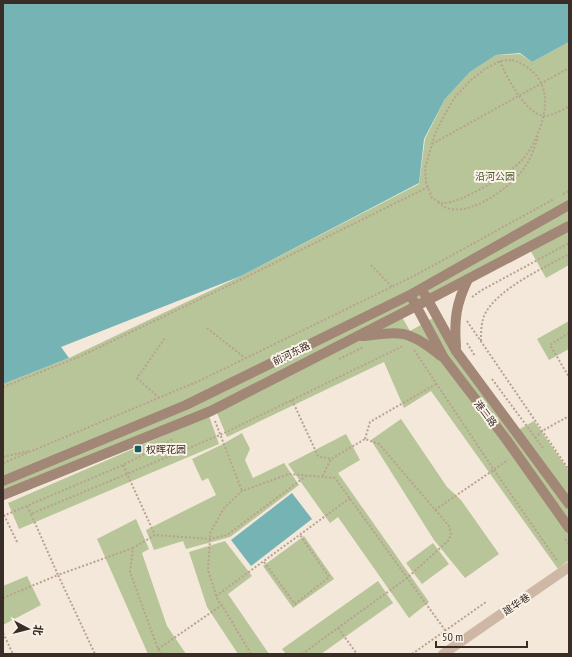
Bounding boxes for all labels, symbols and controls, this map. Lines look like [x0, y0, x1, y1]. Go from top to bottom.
park label: 沿河公园 [475, 170, 515, 183]
street label: 前河东路 [270, 339, 312, 368]
street label: 港二路 [471, 397, 500, 429]
place label: 权晖花园 [146, 443, 186, 456]
marker: 权晖花园 [133, 444, 143, 454]
street label: 建华巷 [500, 591, 532, 618]
north arrow [8, 609, 48, 649]
scale bar [436, 623, 527, 649]
text: 北 [30, 624, 46, 637]
text: 50 m [442, 629, 463, 644]

